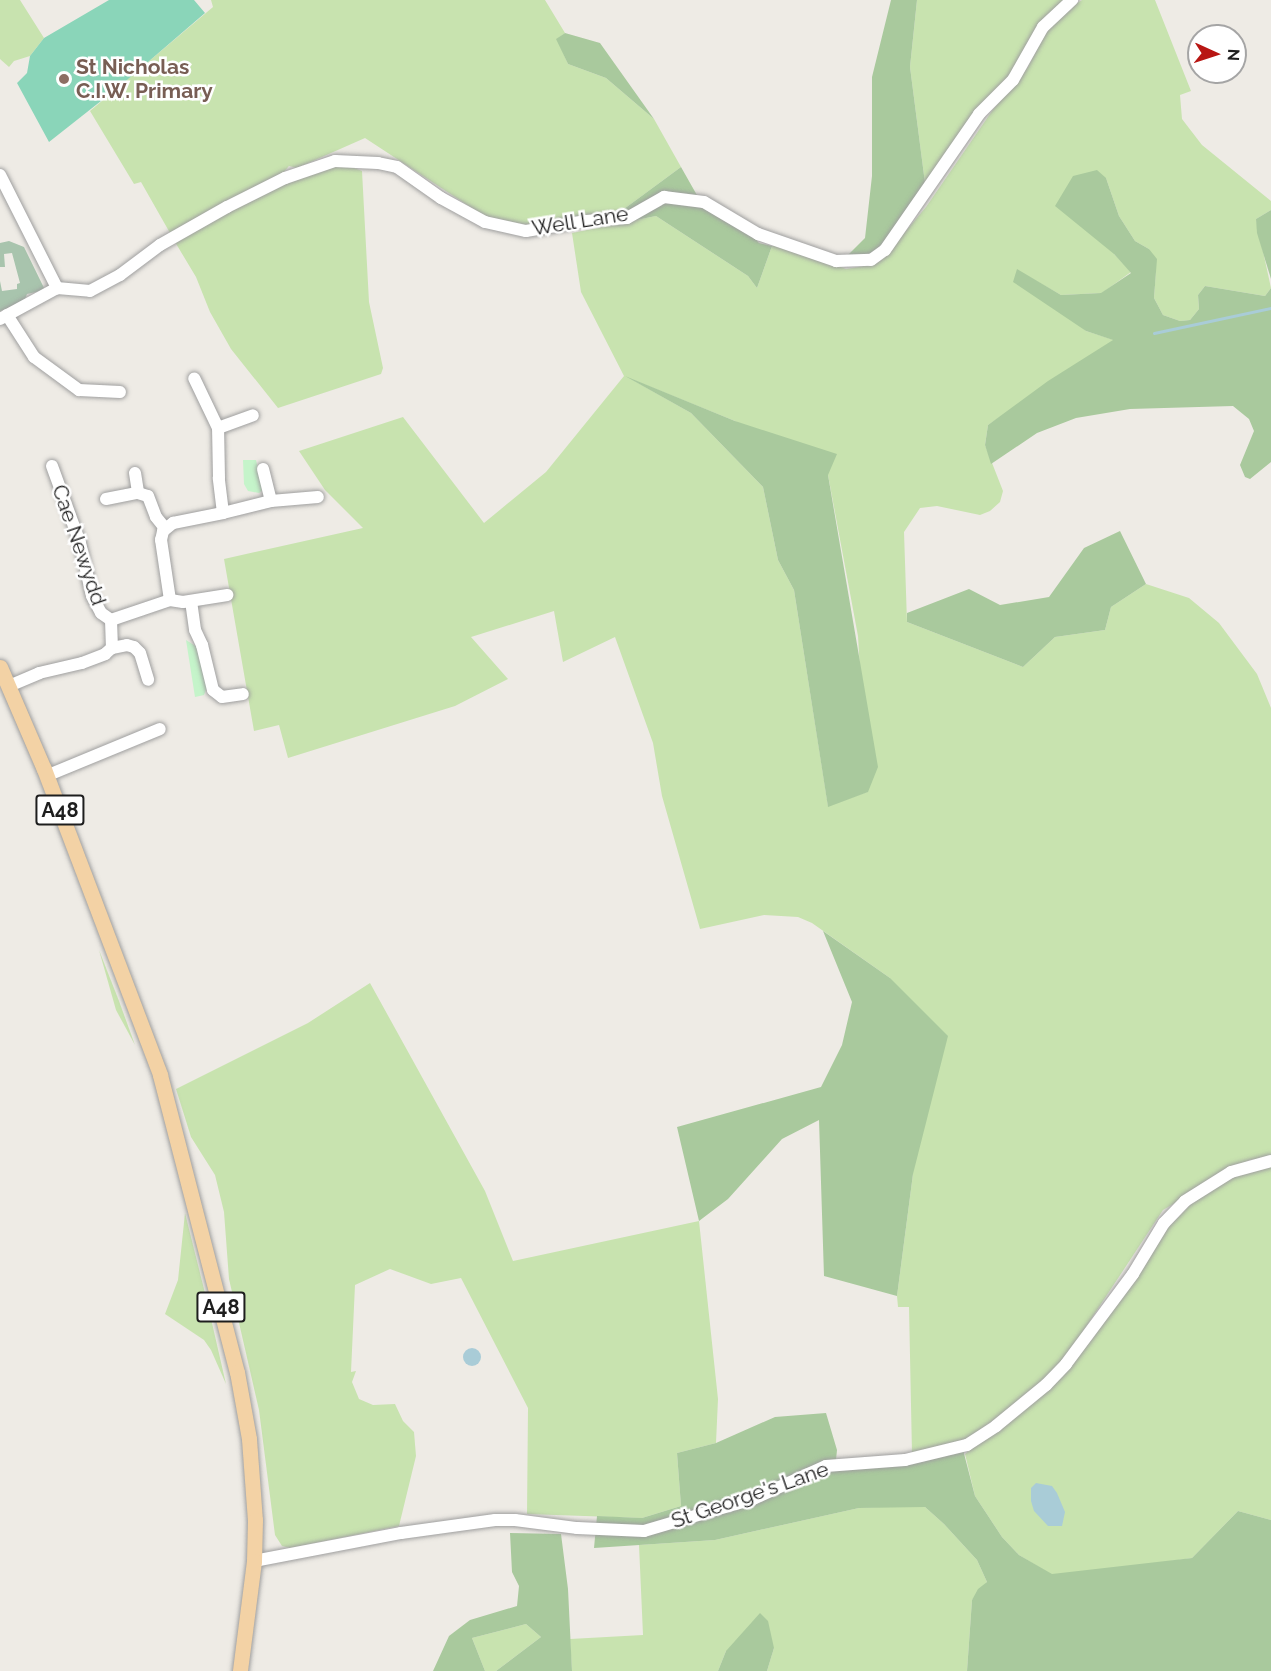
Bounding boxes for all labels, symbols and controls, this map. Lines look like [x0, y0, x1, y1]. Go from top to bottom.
north arrow [1187, 24, 1247, 84]
text: N [1224, 48, 1243, 61]
place label: St Nicholas C.I.W. Primary [76, 54, 213, 104]
marker: St Nicholas C.I.W. Primary [57, 72, 71, 86]
street label: Well Lane [530, 201, 630, 241]
street label: Cae Newydd [47, 481, 111, 609]
road number: A48 [34, 793, 86, 827]
road number: A48 [196, 1290, 246, 1324]
street label: St George's Lane [668, 1456, 832, 1534]

